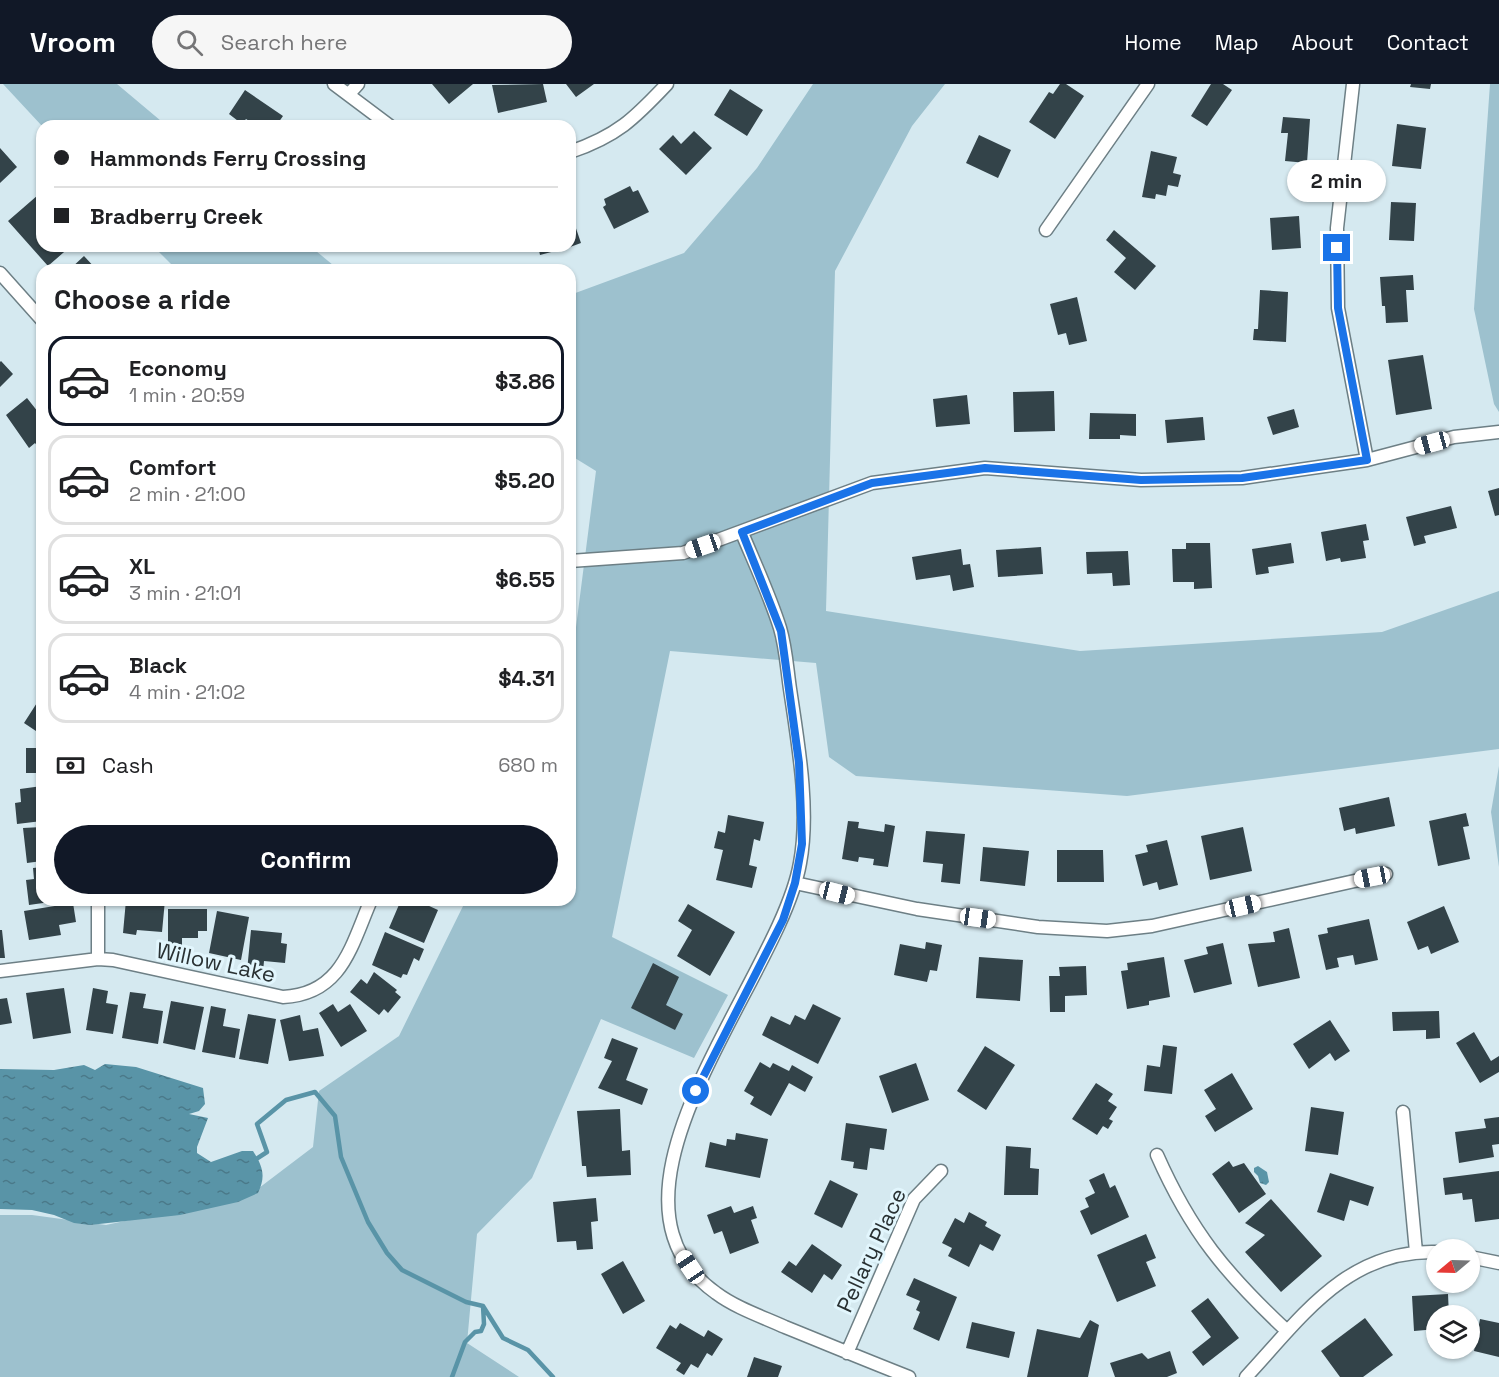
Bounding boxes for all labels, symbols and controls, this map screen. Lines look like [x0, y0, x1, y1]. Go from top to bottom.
search box [152, 15, 572, 69]
text: Vroom [30, 24, 116, 60]
icon: search [173, 26, 206, 59]
text: Search here [221, 28, 348, 56]
text: Home [1124, 29, 1182, 56]
text: Map [1215, 29, 1259, 56]
text: About [1292, 29, 1354, 56]
text: Contact [1387, 29, 1469, 56]
text: Hammonds Ferry Crossing [90, 144, 366, 172]
callout: 2 min [1288, 161, 1386, 203]
text: 2 min [1311, 168, 1362, 194]
text: Bradberry Creek [90, 202, 263, 230]
route end [1323, 234, 1350, 261]
text: Choose a ride [54, 282, 231, 317]
icon: car [57, 354, 111, 408]
text: Economy [129, 354, 227, 382]
text: $3.86 [495, 367, 555, 395]
text: 1 min · 20:59 [129, 382, 245, 408]
car [1412, 430, 1452, 456]
icon: car [57, 453, 111, 507]
text: Comfort [129, 453, 217, 481]
text: $5.20 [495, 466, 555, 494]
text: 2 min · 21:00 [129, 481, 246, 507]
car [683, 532, 723, 560]
icon: car [57, 552, 111, 606]
text: XL [129, 552, 155, 580]
text: $6.55 [495, 565, 555, 593]
text: 3 min · 21:01 [129, 580, 241, 606]
icon: car [57, 651, 111, 705]
text: Black [129, 651, 187, 679]
text: $4.31 [498, 664, 555, 692]
text: 4 min · 21:02 [129, 679, 245, 705]
icon: cash [54, 749, 87, 782]
text: Cash [102, 751, 154, 779]
text: 680 m [498, 752, 558, 778]
button: Confirm [54, 825, 558, 894]
car [1353, 865, 1391, 889]
car [817, 880, 857, 906]
car [1223, 893, 1263, 919]
car [959, 907, 997, 929]
street label: Willow Lake [154, 936, 278, 988]
route start [682, 1077, 709, 1104]
street label: Pellary Place [830, 1183, 912, 1317]
north arrow [1426, 1239, 1480, 1293]
map controls [1426, 1239, 1480, 1359]
car [672, 1247, 708, 1287]
button: layers [1426, 1305, 1480, 1359]

